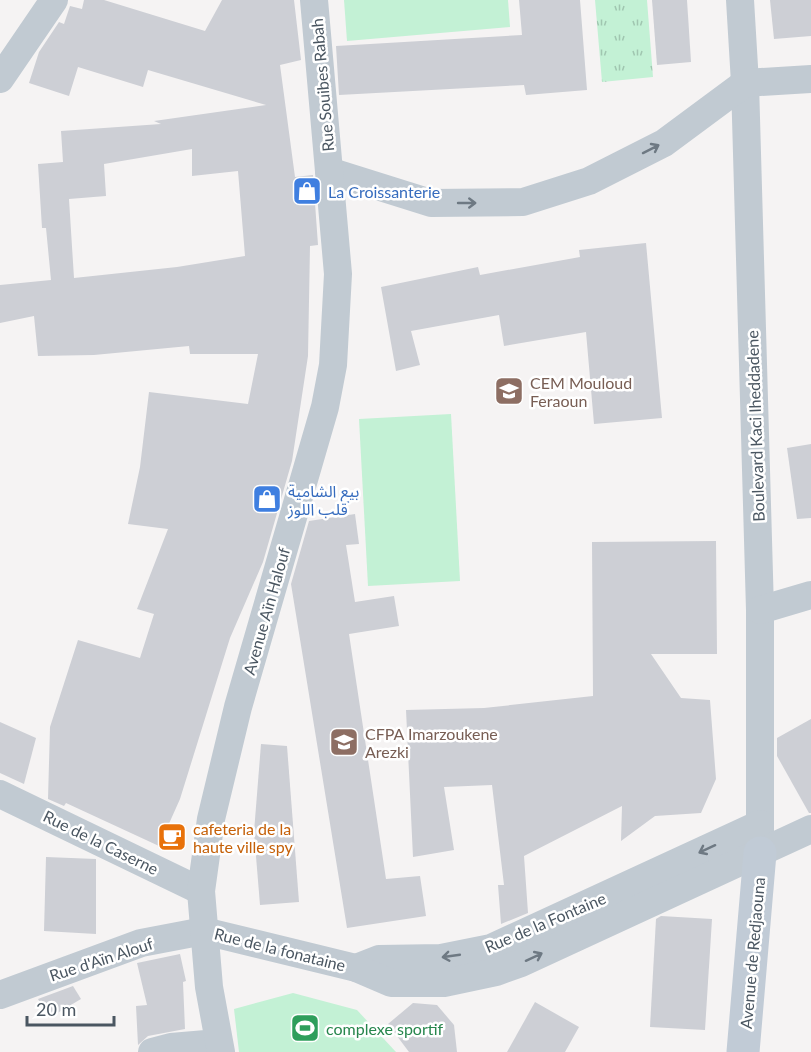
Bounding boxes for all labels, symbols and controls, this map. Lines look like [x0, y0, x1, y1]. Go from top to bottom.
street label: Rue Souibes Rabah [307, 18, 337, 152]
one-way arrow [641, 143, 659, 155]
shop icon: La Croissanterie [291, 175, 323, 207]
place label: La Croissanterie [328, 182, 440, 201]
one-way arrow [456, 197, 476, 209]
street label: Boulevard Kaci Iheddadene [742, 330, 768, 522]
place label: CEM Mouloud Feraoun [530, 373, 632, 410]
school or university icon: CEM Mouloud Feraoun [493, 375, 525, 407]
place label: بيع الشامية قلب اللوز [287, 481, 359, 519]
shop icon: بيع الشامية قلب اللوز [251, 483, 283, 515]
street label: Avenue Aïn Halouf [239, 545, 293, 677]
place label: CFPA Imarzoukene Arezki [365, 724, 498, 761]
school or university icon: CFPA Imarzoukene Arezki [328, 726, 360, 758]
street label: Rue de la Caserne [40, 806, 162, 878]
place label: cafeteria de la haute ville spy [193, 819, 294, 856]
cafe icon: cafeteria de la haute ville spy [156, 821, 188, 853]
one-way arrow [699, 843, 717, 855]
street label: Avenue de Redjaouna [736, 876, 768, 1030]
street label: Rue de la Fontaine [482, 888, 608, 956]
street label: Rue de la fonataine [212, 924, 348, 974]
street label: Rue d'Aïn Alouf [47, 933, 156, 985]
one-way arrow [441, 951, 461, 962]
one-way arrow [524, 951, 542, 963]
scale bar [27, 989, 114, 1027]
text: 20 m [36, 998, 76, 1020]
sports icon: complexe sportif [289, 1012, 321, 1044]
place label: complexe sportif [326, 1019, 444, 1038]

